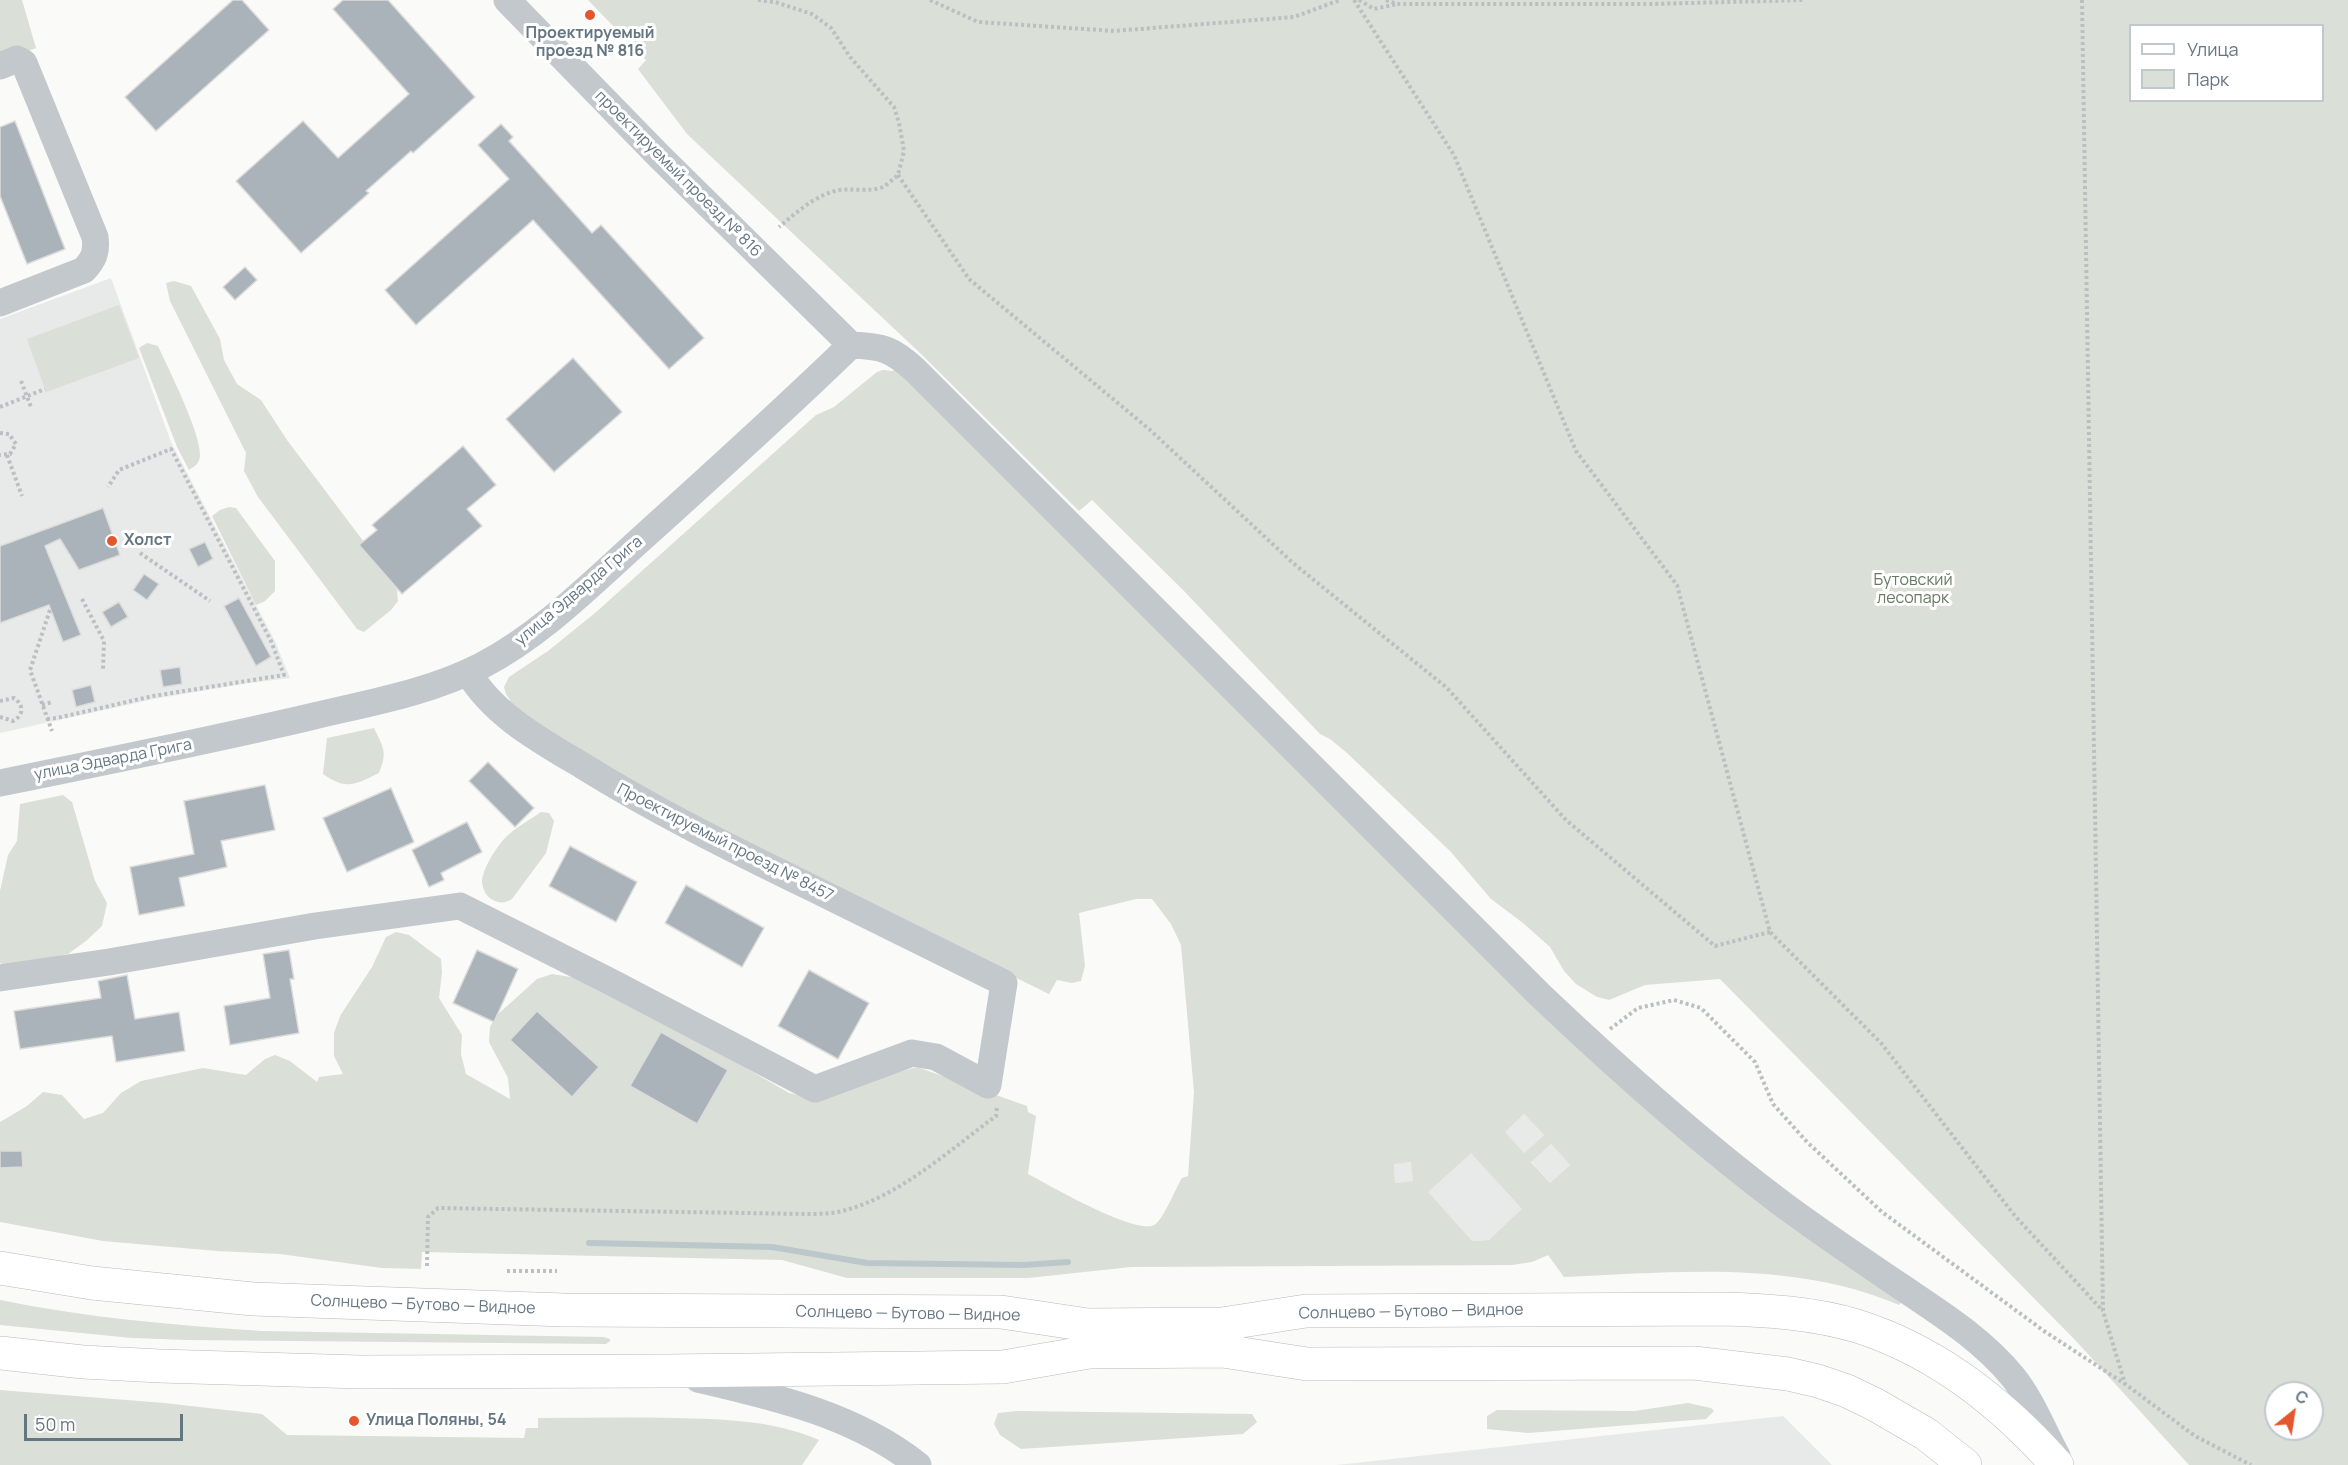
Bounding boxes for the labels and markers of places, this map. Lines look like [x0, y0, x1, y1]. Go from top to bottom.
marker: Проектируемый проезд № 816 [583, 8, 597, 22]
place label: Проектируемый проезд № 816 [526, 24, 654, 62]
place label: Холст [124, 531, 171, 551]
marker: Холст [105, 534, 119, 548]
place label: Улица Поляны, 54 [366, 1411, 507, 1431]
marker: Улица Поляны, 54 [347, 1414, 361, 1428]

